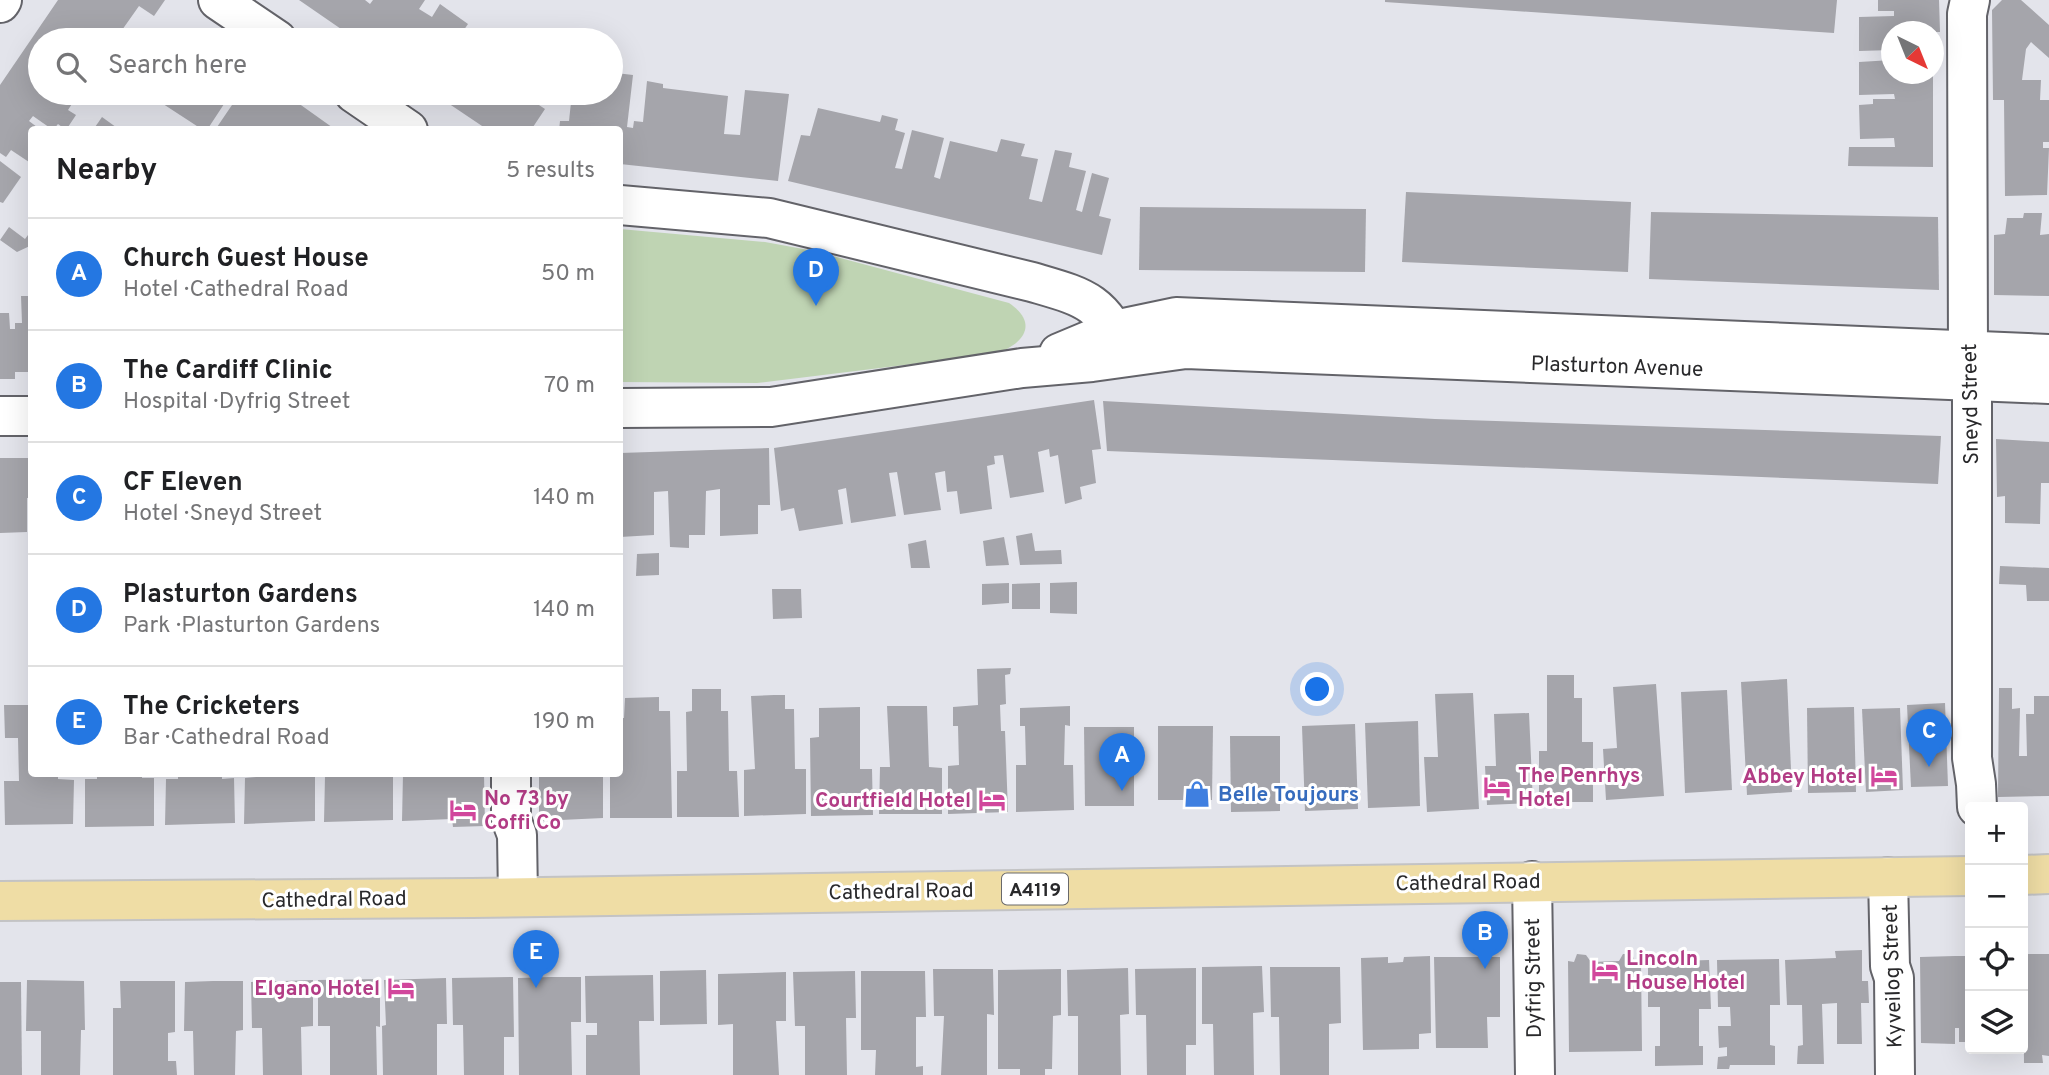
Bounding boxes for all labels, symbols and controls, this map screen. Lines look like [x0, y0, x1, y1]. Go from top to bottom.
north arrow [1881, 21, 1944, 84]
search box [28, 28, 623, 105]
icon: search [52, 48, 90, 86]
text: Search here [108, 50, 247, 83]
text: Nearby [56, 153, 157, 190]
text: 5 results [506, 157, 595, 186]
text: Church Guest House [123, 243, 369, 276]
pin: D [793, 248, 839, 306]
text: A [71, 260, 87, 289]
text: 50 m [541, 260, 595, 289]
text: Hotel · Cathedral Road [123, 276, 349, 305]
street label: Sneyd Street [1957, 343, 1986, 465]
street label: Plasturton Avenue [1530, 351, 1704, 384]
text: The Cardiff Clinic [123, 355, 333, 388]
text: B [71, 372, 87, 401]
text: 70 m [544, 372, 595, 401]
text: Hospital · Dyfrig Street [123, 388, 350, 417]
text: CF Eleven [123, 467, 243, 500]
text: C [72, 484, 86, 513]
text: 140 m [533, 484, 595, 513]
text: Hotel · Sneyd Street [123, 500, 322, 529]
text: Plasturton Gardens [123, 579, 358, 612]
text: D [71, 596, 87, 625]
text: 140 m [533, 596, 595, 625]
text: Park · Plasturton Gardens [123, 612, 380, 641]
your location [1300, 672, 1334, 706]
text: The Cricketers [123, 691, 300, 724]
text: E [72, 708, 86, 737]
text: 190 m [533, 708, 595, 737]
pin: C [1906, 709, 1952, 767]
text: Bar · Cathedral Road [123, 724, 330, 753]
pin: A [1099, 733, 1145, 791]
hotel icon: Abbey Hotel [1869, 761, 1899, 791]
place label: The Penrhys Hotel [1518, 763, 1640, 814]
place label: Abbey Hotel [1742, 764, 1863, 791]
hotel icon: The Penrhys Hotel [1482, 772, 1512, 802]
shop icon: Belle Toujours [1182, 779, 1212, 809]
place label: Belle Toujours [1218, 782, 1359, 809]
hotel icon: Courtfield Hotel [977, 785, 1007, 815]
place label: No 73 by Coffi Co [484, 786, 569, 837]
place label: Courtfield Hotel [815, 788, 971, 815]
hotel icon: No 73 by Coffi Co [448, 795, 478, 825]
map controls [1965, 802, 2028, 1054]
button: + [1965, 802, 2028, 865]
button: − [1965, 865, 2028, 928]
street label: Cathedral Road [1395, 869, 1541, 898]
road number: A4119 [1002, 874, 1068, 904]
street label: Cathedral Road [828, 878, 974, 907]
street label: Cathedral Road [261, 886, 407, 915]
street label: Kyveilog Street [1877, 903, 1910, 1048]
pin: B [1462, 911, 1508, 969]
street label: Dyfrig Street [1520, 918, 1549, 1038]
button: locate [1965, 928, 2028, 991]
pin: E [513, 930, 559, 988]
place label: Lincoln House Hotel [1626, 946, 1745, 997]
hotel icon: Lincoln House Hotel [1590, 955, 1620, 985]
hotel icon: Elgano Hotel [386, 973, 416, 1003]
place label: Elgano Hotel [254, 976, 380, 1003]
button: layers [1965, 991, 2028, 1054]

